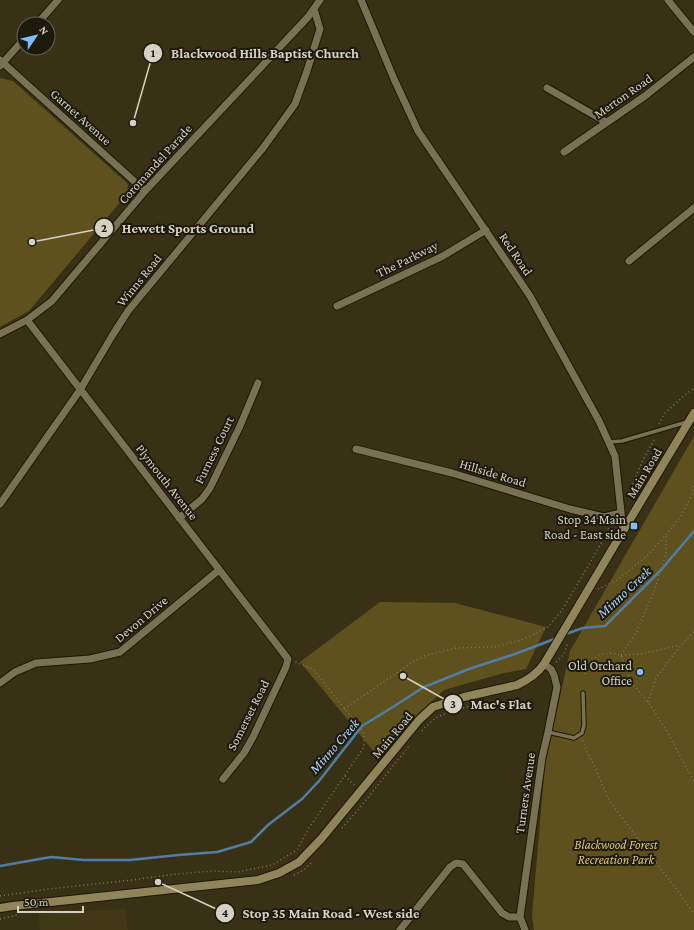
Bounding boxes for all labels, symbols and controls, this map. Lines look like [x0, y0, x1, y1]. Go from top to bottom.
north arrow [16, 16, 56, 56]
text: N [37, 24, 52, 37]
callout: Blackwood Hills Baptist Church [143, 40, 367, 66]
text: Blackwood Hills Baptist Church [171, 45, 359, 61]
text: 1 [151, 46, 156, 60]
street label: Merton Road [591, 70, 655, 122]
street label: Garnet Avenue [48, 86, 115, 148]
street label: Coromandel Parade [115, 121, 195, 207]
callout: Hewett Sports Ground [94, 215, 262, 241]
text: Hewett Sports Ground [122, 220, 254, 236]
text: 2 [101, 221, 107, 235]
street label: Red Road [496, 230, 536, 278]
street label: The Parkway [374, 237, 441, 280]
street label: Winns Road [113, 251, 165, 309]
street label: Furness Court [191, 413, 237, 486]
street label: Plymouth Avenue [133, 441, 201, 523]
street label: Main Road [623, 445, 665, 501]
street label: Hillside Road [458, 456, 528, 490]
place label: Stop 34 Main Road - East side [544, 512, 626, 542]
marker: Stop 34 Main Road - East side [629, 521, 639, 531]
water label: Minno Creek [593, 562, 655, 622]
street label: Devon Drive [112, 592, 171, 645]
place label: Old Orchard Office [568, 658, 632, 688]
marker: Old Orchard Office [635, 667, 645, 677]
street label: Somerset Road [224, 677, 272, 753]
callout: Mac's Flat [443, 691, 540, 717]
text: Mac's Flat [471, 696, 532, 712]
text: 3 [450, 697, 456, 711]
street label: Main Road [368, 709, 416, 761]
water label: Minno Creek [305, 715, 363, 778]
street label: Turners Avenue [512, 751, 538, 834]
park label: Blackwood Forest Recreation Park [574, 837, 658, 867]
scale bar [18, 888, 83, 914]
text: 50 m [24, 895, 49, 909]
callout: Stop 35 Main Road - West side [215, 900, 428, 926]
text: Stop 35 Main Road - West side [242, 905, 420, 921]
text: 4 [222, 906, 229, 920]

